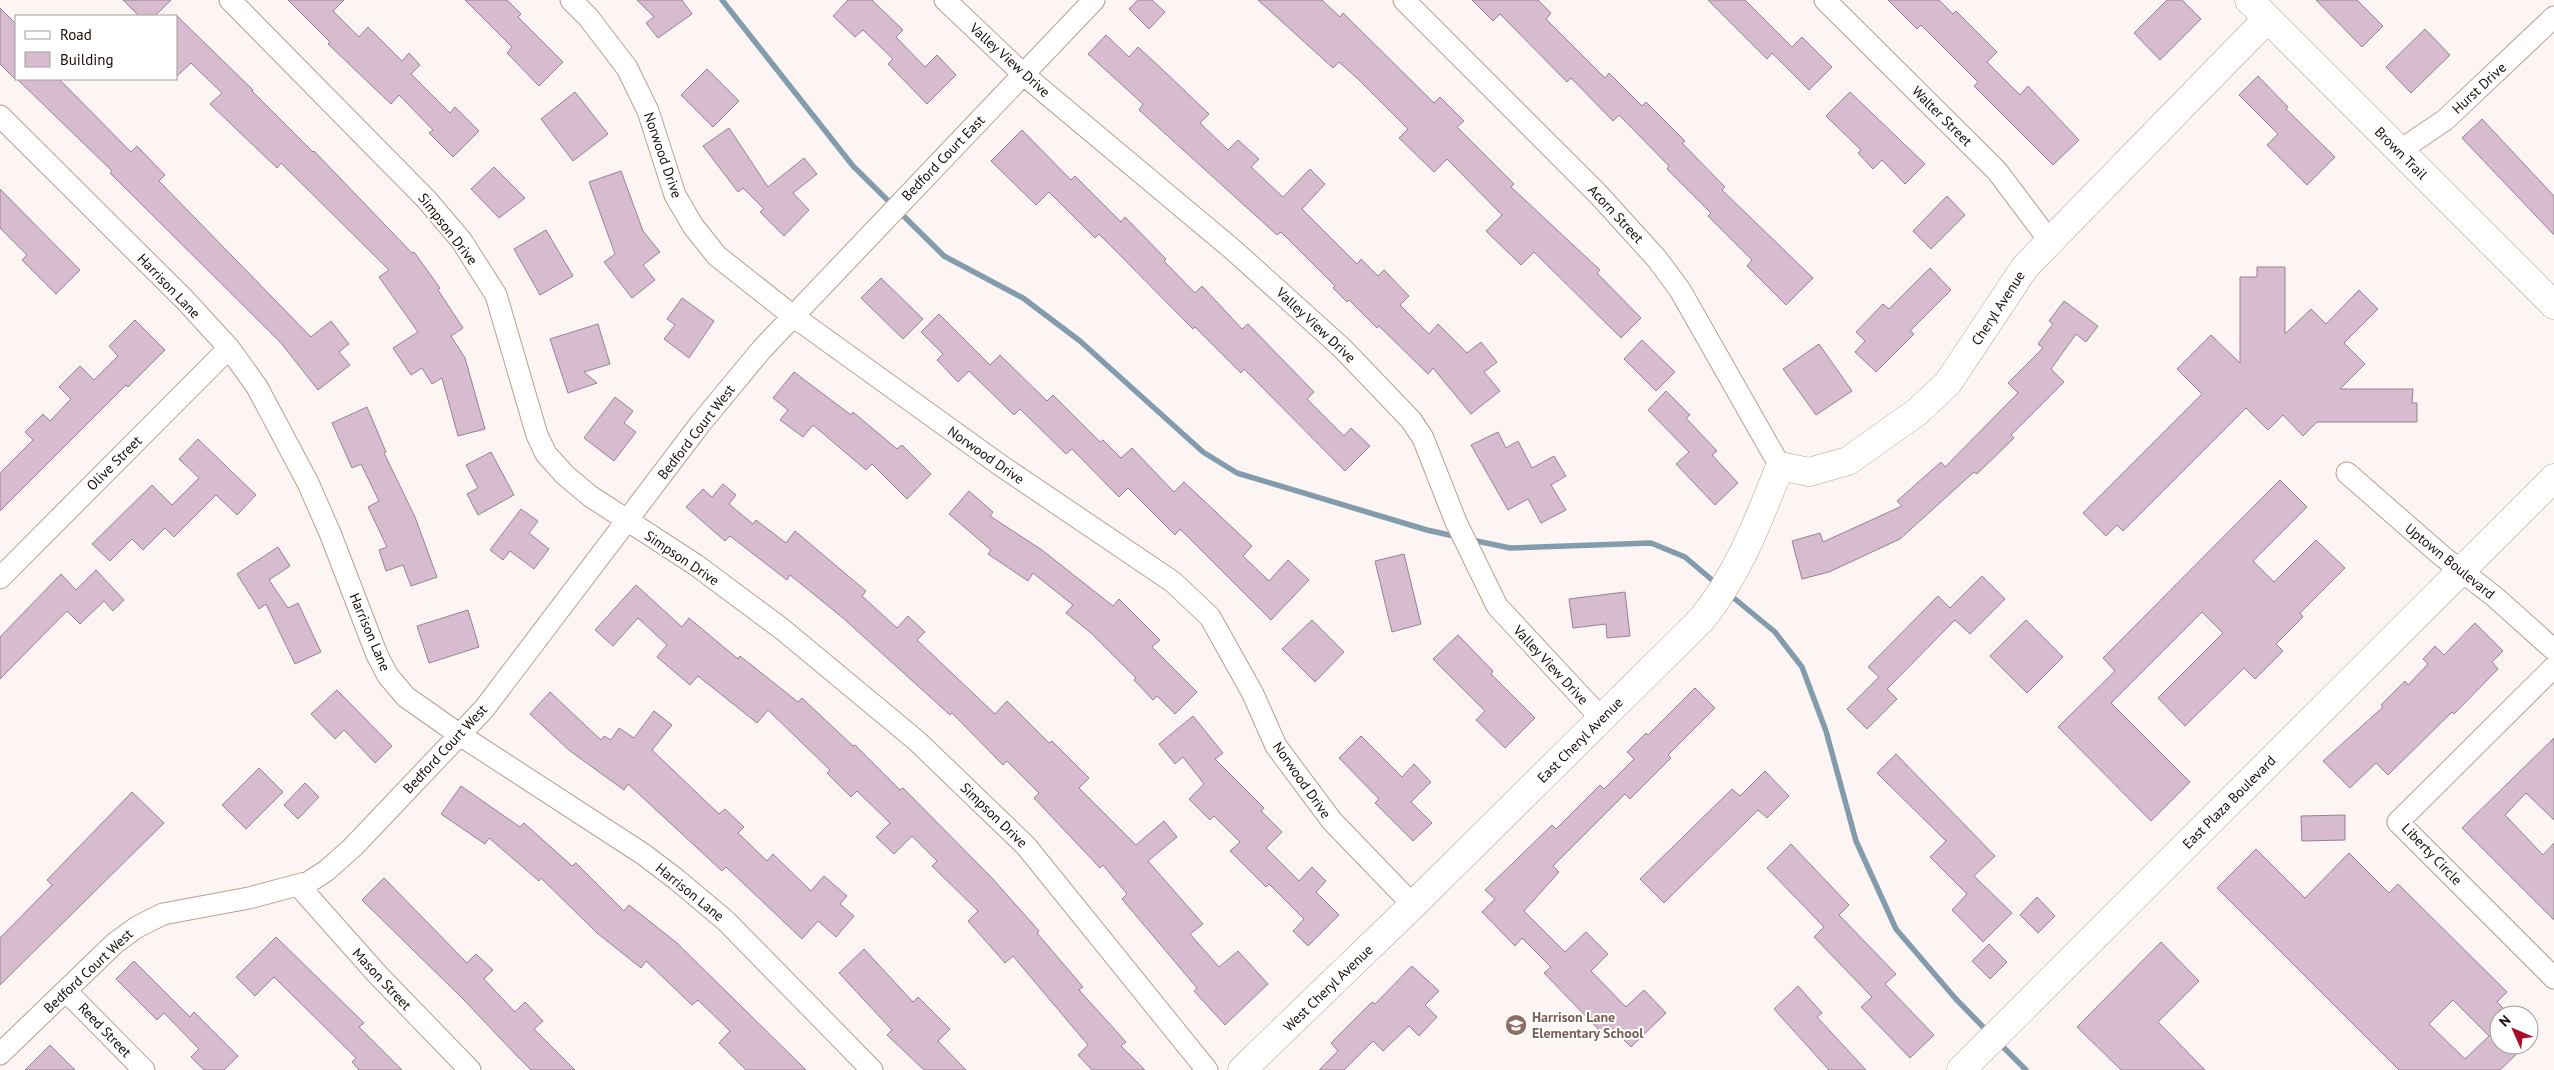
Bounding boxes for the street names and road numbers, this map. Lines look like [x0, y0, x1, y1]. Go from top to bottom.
street label: Valley View Drive [965, 18, 1054, 101]
street label: Hurst Drive [2448, 58, 2510, 118]
street label: Walter Street [1908, 82, 1976, 150]
street label: Norwood Drive [640, 110, 686, 200]
street label: Bedford Court East [898, 111, 989, 205]
street label: Brown Trail [2371, 123, 2431, 183]
street label: Acorn Street [1584, 181, 1648, 247]
street label: Simpson Drive [414, 189, 482, 269]
street label: Harrison Lane [134, 250, 204, 322]
street label: Cheryl Avenue [1967, 267, 2029, 349]
street label: Valley View Drive [1272, 283, 1360, 366]
street label: Bedford Court West [653, 381, 739, 483]
street label: Norwood Drive [944, 422, 1028, 488]
street label: Olive Street [83, 431, 146, 494]
street label: Uptown Boulevard [2401, 519, 2499, 603]
street label: Simpson Drive [641, 526, 723, 590]
street label: Harrison Lane [345, 590, 395, 674]
street label: Valley View Drive [1509, 621, 1592, 709]
street label: East Cheryl Avenue [1533, 693, 1627, 787]
street label: Bedford Court West [399, 700, 491, 797]
street label: Norwood Drive [1269, 738, 1335, 822]
street label: East Plaza Boulevard [2179, 752, 2279, 852]
street label: Simpson Drive [957, 779, 1031, 851]
street label: Liberty Circle [2398, 819, 2466, 889]
street label: Harrison Lane [652, 859, 728, 925]
street label: Bedford Court West [40, 925, 137, 1017]
street label: West Cheryl Avenue [1279, 941, 1377, 1035]
street label: Mason Street [349, 944, 416, 1014]
street label: Reed Street [75, 999, 136, 1061]

